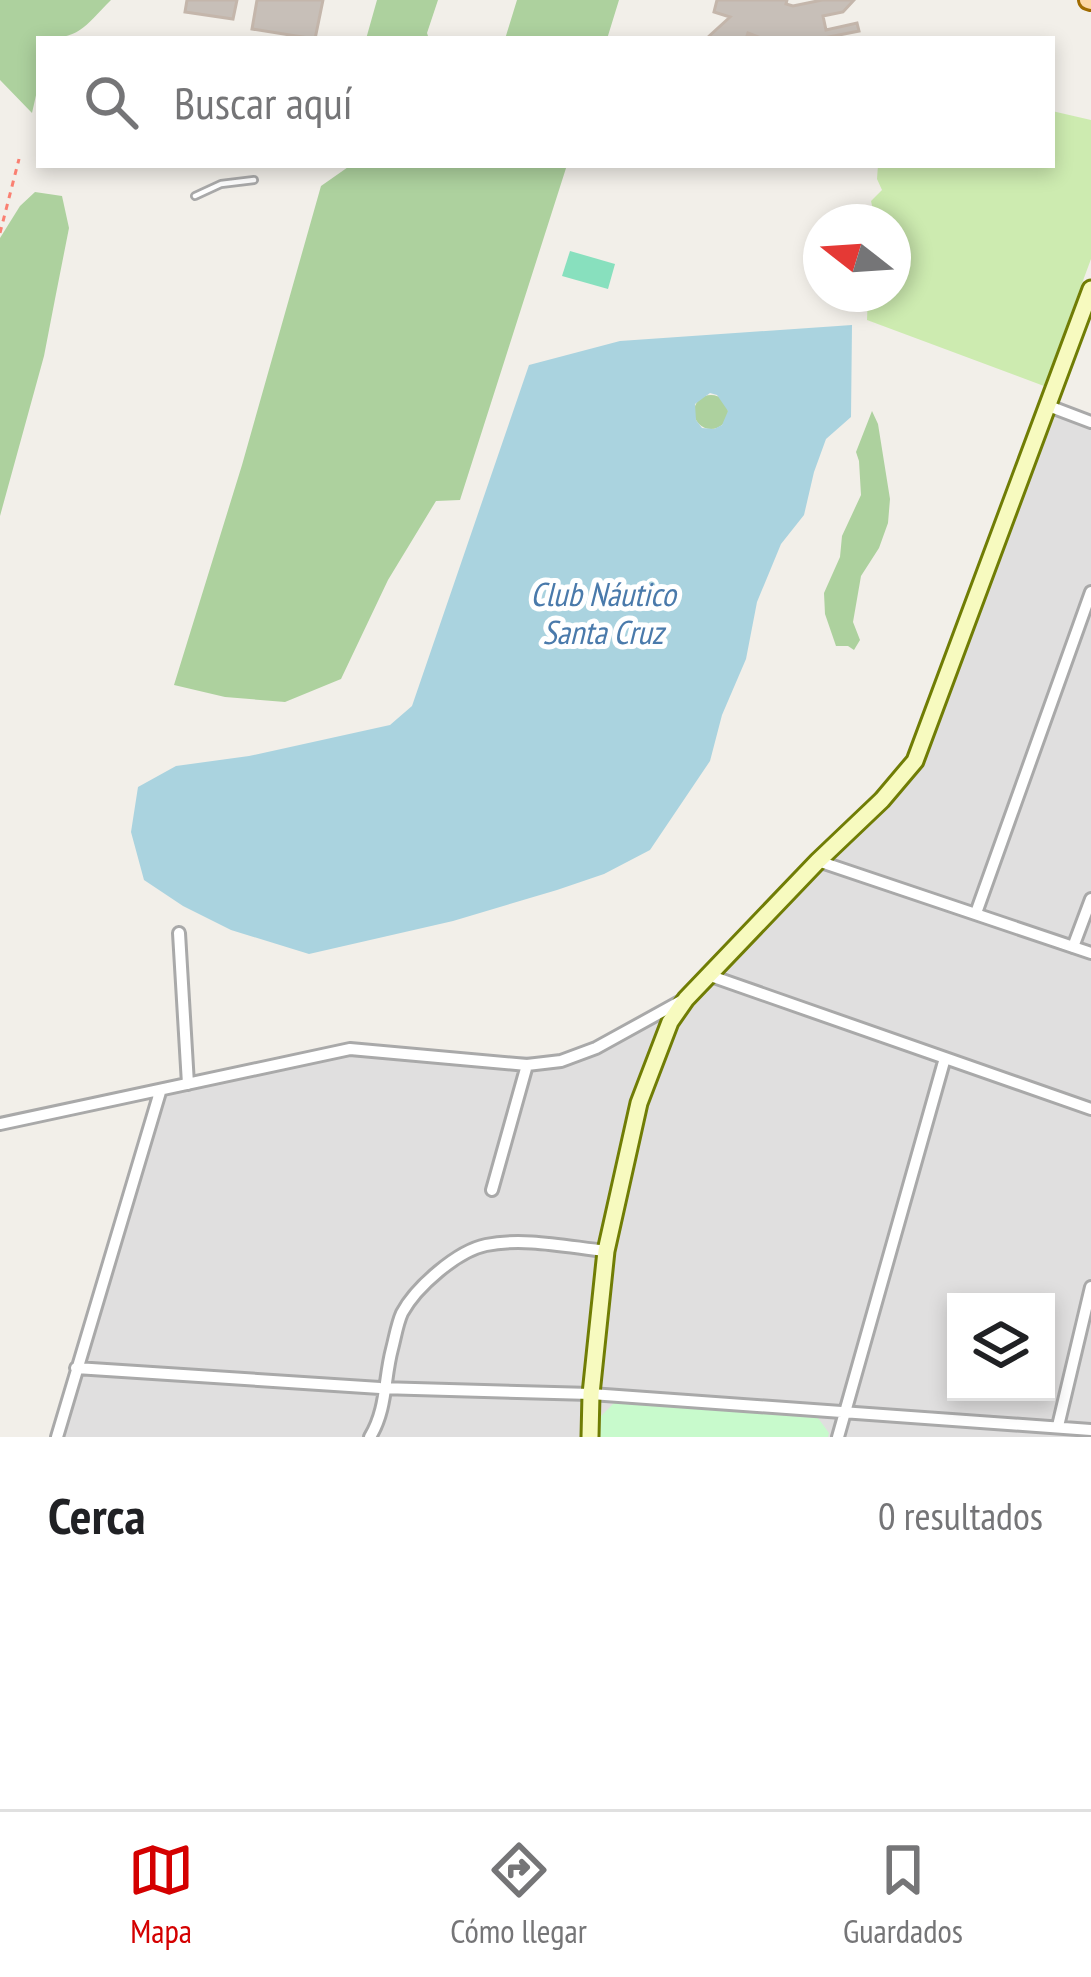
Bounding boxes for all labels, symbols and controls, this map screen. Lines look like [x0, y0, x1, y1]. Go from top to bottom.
search box [36, 36, 1055, 168]
icon: search [78, 69, 144, 135]
text: Buscar aquí [174, 73, 353, 131]
north arrow [803, 204, 911, 312]
water label: Club Náutico Santa Cruz [530, 572, 678, 653]
map controls [947, 1293, 1055, 1401]
button: layers [947, 1293, 1055, 1401]
text: Cerca [48, 1482, 146, 1548]
text: 0 resultados [878, 1490, 1043, 1541]
tab: Mapa [128, 1837, 194, 1952]
tab: Cómo llegar [450, 1837, 587, 1952]
tab: Guardados [843, 1837, 963, 1952]

